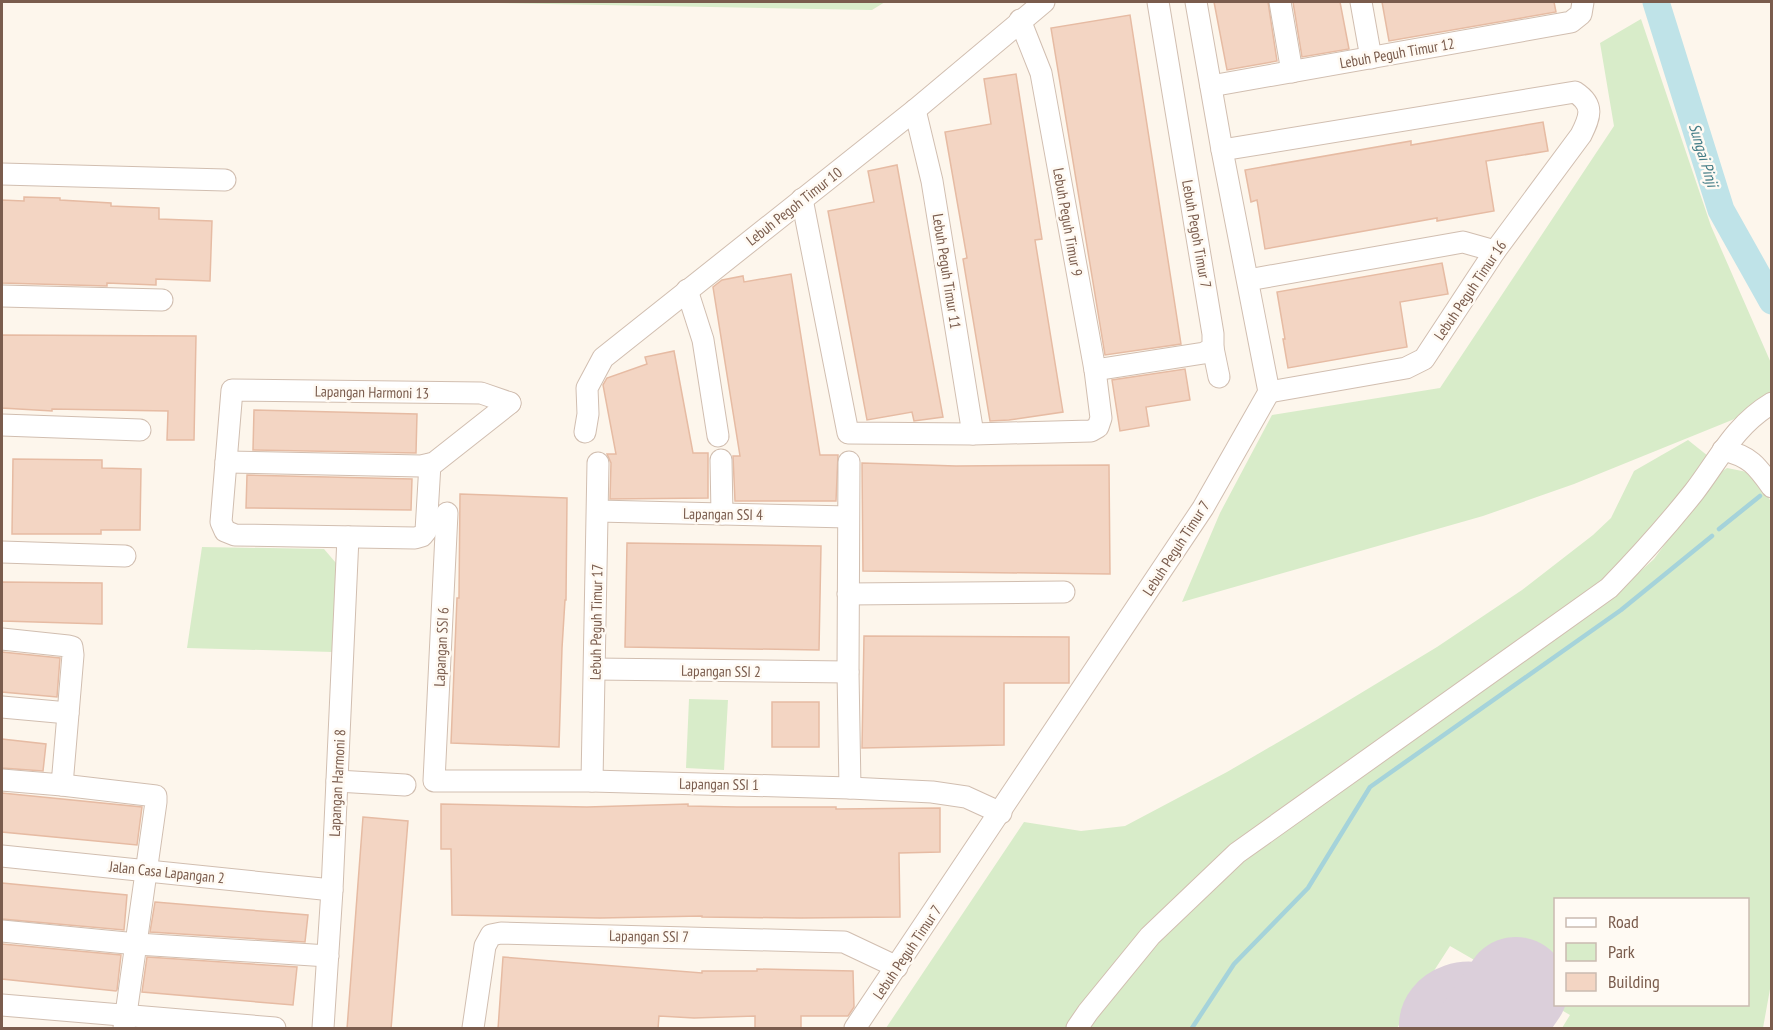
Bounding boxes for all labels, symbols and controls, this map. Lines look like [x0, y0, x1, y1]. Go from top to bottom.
street label: Lebuh Peguh Timur 12 [1338, 34, 1456, 72]
water label: Sungai Pinji [1685, 121, 1724, 192]
street label: Lebuh Pegoh Timur 10 [742, 163, 846, 249]
street label: Lebuh Peguh Timur 9 [1049, 166, 1087, 278]
street label: Lebuh Pegoh Timur 7 [1178, 178, 1216, 290]
street label: Lebuh Peguh Timur 11 [929, 212, 965, 330]
street label: Lebuh Peguh Timur 16 [1430, 236, 1511, 344]
street label: Lapangan Harmoni 13 [315, 382, 429, 402]
street label: Lebuh Peguh Timur 7 [1138, 497, 1214, 599]
street label: Lapangan SSI 4 [683, 504, 763, 524]
street label: Lebuh Peguh Timur 17 [585, 564, 607, 680]
street label: Lapangan SSI 6 [429, 606, 453, 687]
street label: Lapangan SSI 2 [681, 661, 761, 681]
street label: Lapangan Harmoni 8 [325, 729, 349, 837]
street label: Lapangan SSI 1 [679, 774, 759, 794]
street label: Jalan Casa Lapangan 2 [107, 856, 226, 888]
legend [1554, 898, 1749, 1006]
street label: Lebuh Peguh Timur 7 [868, 901, 946, 1003]
text: Road [1608, 910, 1639, 933]
street label: Lapangan SSI 7 [609, 926, 689, 946]
text: Park [1608, 940, 1635, 963]
text: Building [1608, 970, 1660, 993]

